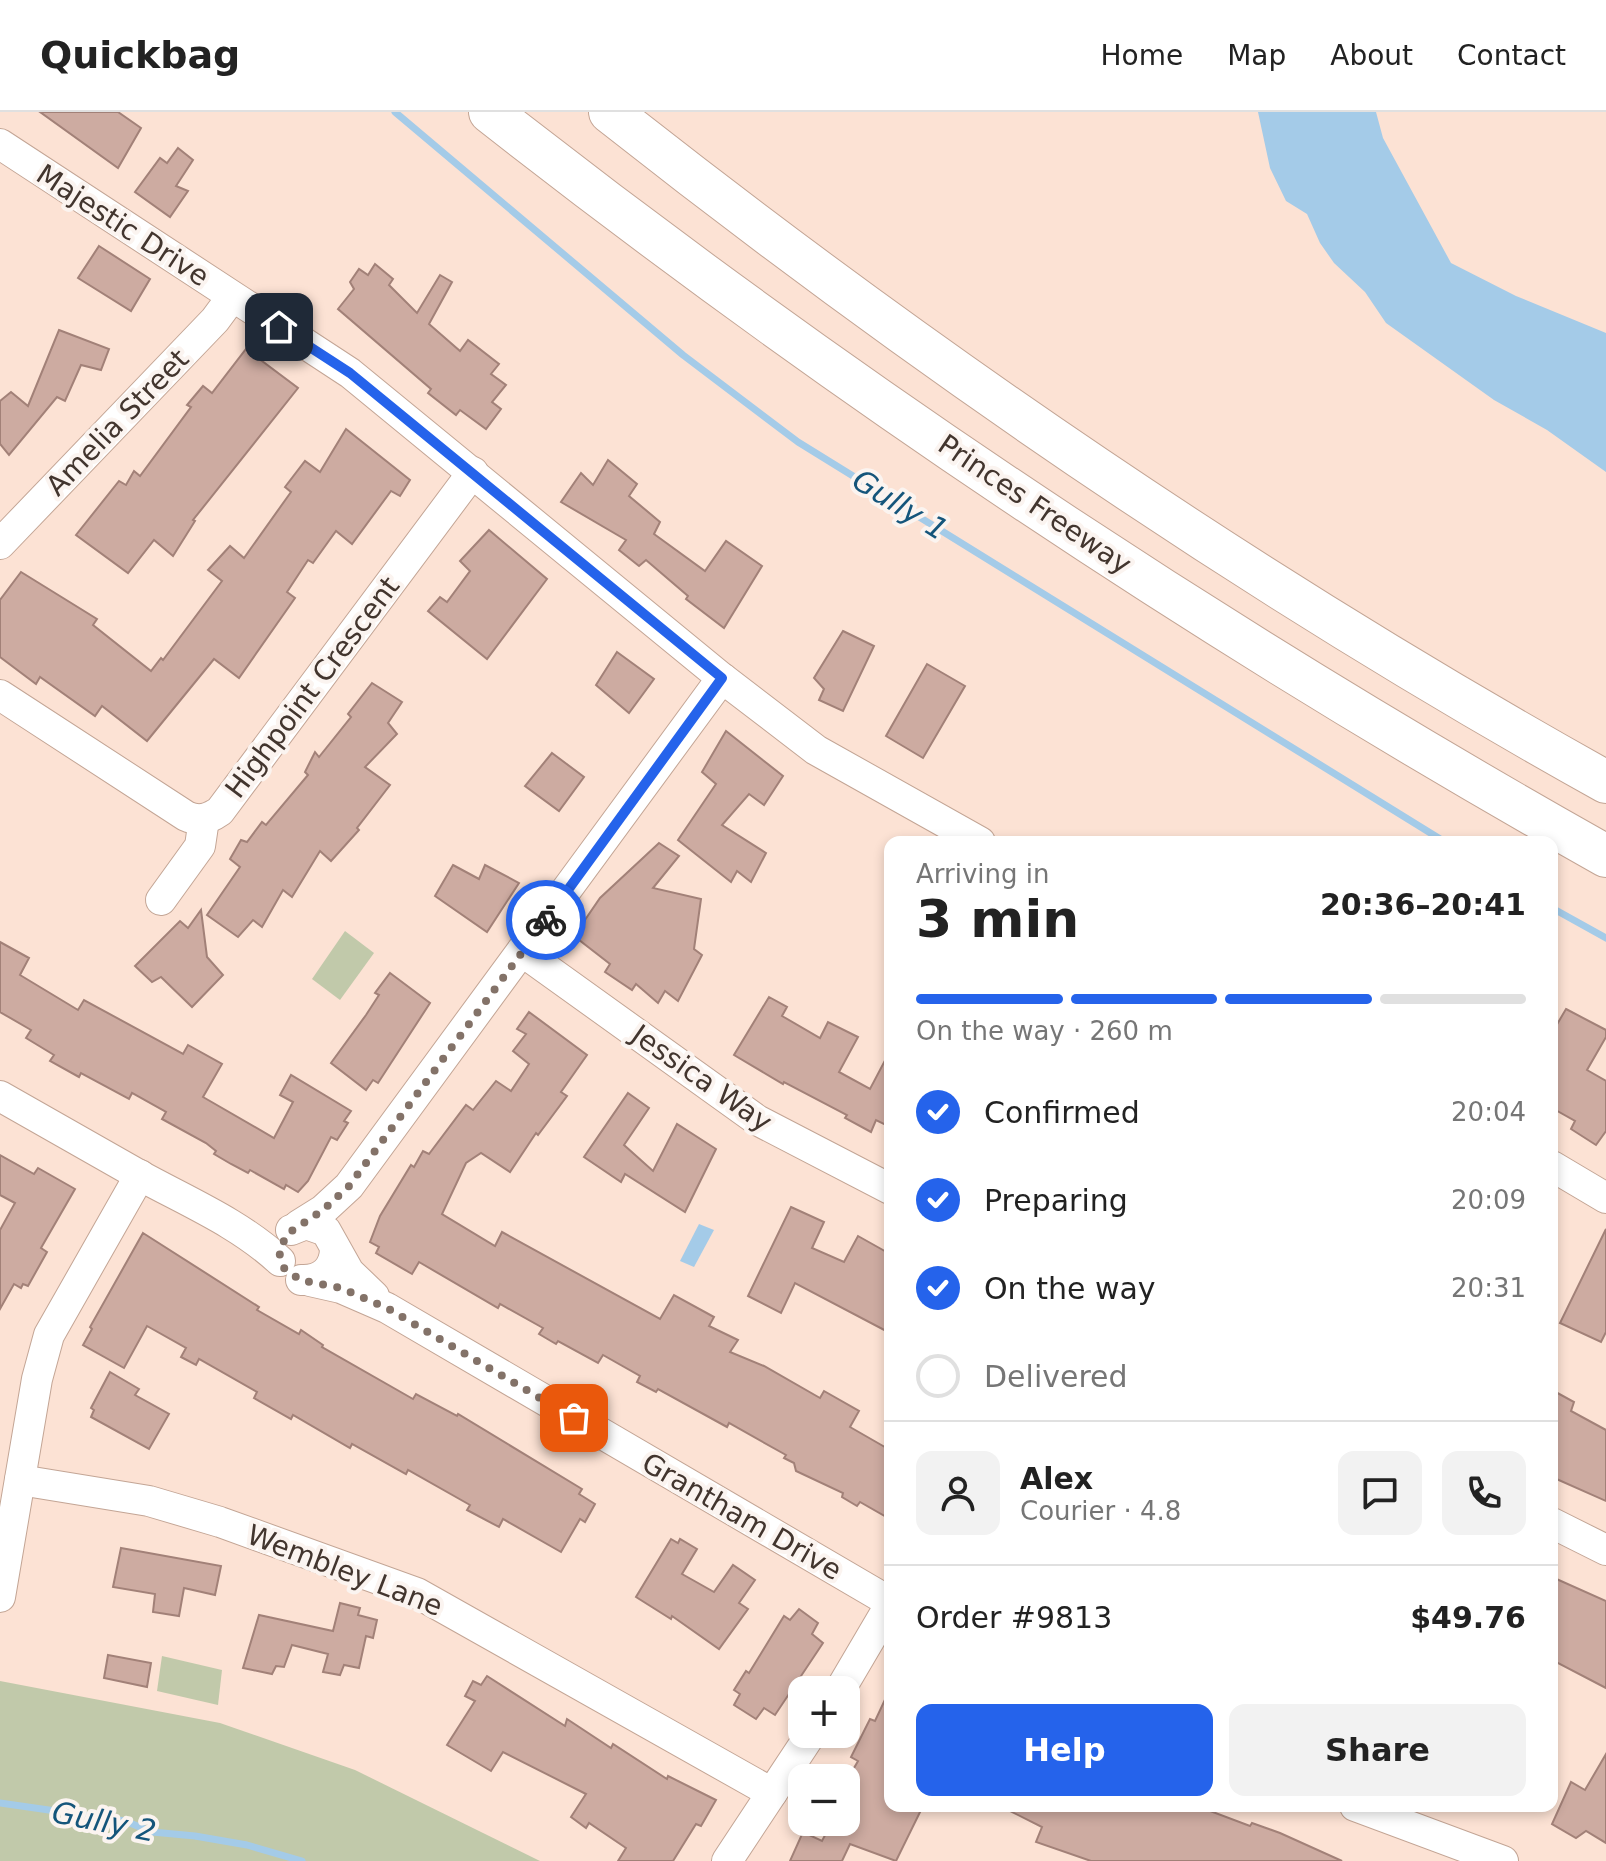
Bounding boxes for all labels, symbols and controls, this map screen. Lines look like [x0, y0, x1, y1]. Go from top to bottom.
text: Quickbag [40, 33, 240, 77]
text: Home [1100, 39, 1183, 72]
text: Map [1227, 39, 1286, 72]
text: About [1330, 39, 1413, 72]
text: Contact [1457, 39, 1566, 72]
street label: Majestic Drive [30, 157, 215, 293]
pin [245, 293, 313, 361]
icon: home [257, 305, 301, 349]
street label: Amelia Street [39, 342, 195, 502]
street label: Princes Freeway [932, 428, 1137, 581]
water label: Gully 1 [846, 462, 954, 547]
street label: Highpoint Crescent [218, 570, 406, 804]
text: Arriving in [916, 859, 1050, 889]
courier [506, 880, 586, 960]
text: 20:36–20:41 [1320, 887, 1526, 922]
text: 3 min [916, 889, 1079, 949]
icon: bike [524, 898, 568, 942]
text: On the way · 260 m [916, 1016, 1173, 1046]
street label: Jessica Way [624, 1017, 778, 1139]
icon: check [916, 1090, 960, 1134]
text: Confirmed [984, 1095, 1140, 1130]
text: 20:04 [1451, 1097, 1526, 1127]
icon: check [916, 1178, 960, 1222]
text: Preparing [984, 1183, 1128, 1218]
text: 20:09 [1451, 1185, 1526, 1215]
icon: check [916, 1266, 960, 1310]
text: On the way [984, 1271, 1156, 1306]
text: 20:31 [1451, 1273, 1526, 1303]
text: Delivered [984, 1359, 1128, 1394]
pin [540, 1384, 608, 1452]
icon: bag [552, 1396, 596, 1440]
street label: Grantham Drive [636, 1446, 847, 1587]
button: person [916, 1451, 1000, 1535]
button: chat [1338, 1451, 1422, 1535]
button: phone [1442, 1451, 1526, 1535]
text: Alex [1020, 1461, 1093, 1496]
text: Courier · 4.8 [1020, 1496, 1181, 1526]
street label: Wembley Lane [243, 1518, 447, 1623]
text: Order #9813 [916, 1600, 1112, 1635]
text: $49.76 [1410, 1600, 1526, 1635]
map controls [788, 1676, 860, 1836]
button: + [788, 1676, 860, 1748]
button: Help [916, 1704, 1213, 1796]
button: Share [1229, 1704, 1526, 1796]
button: − [788, 1764, 860, 1836]
water label: Gully 2 [49, 1794, 159, 1849]

